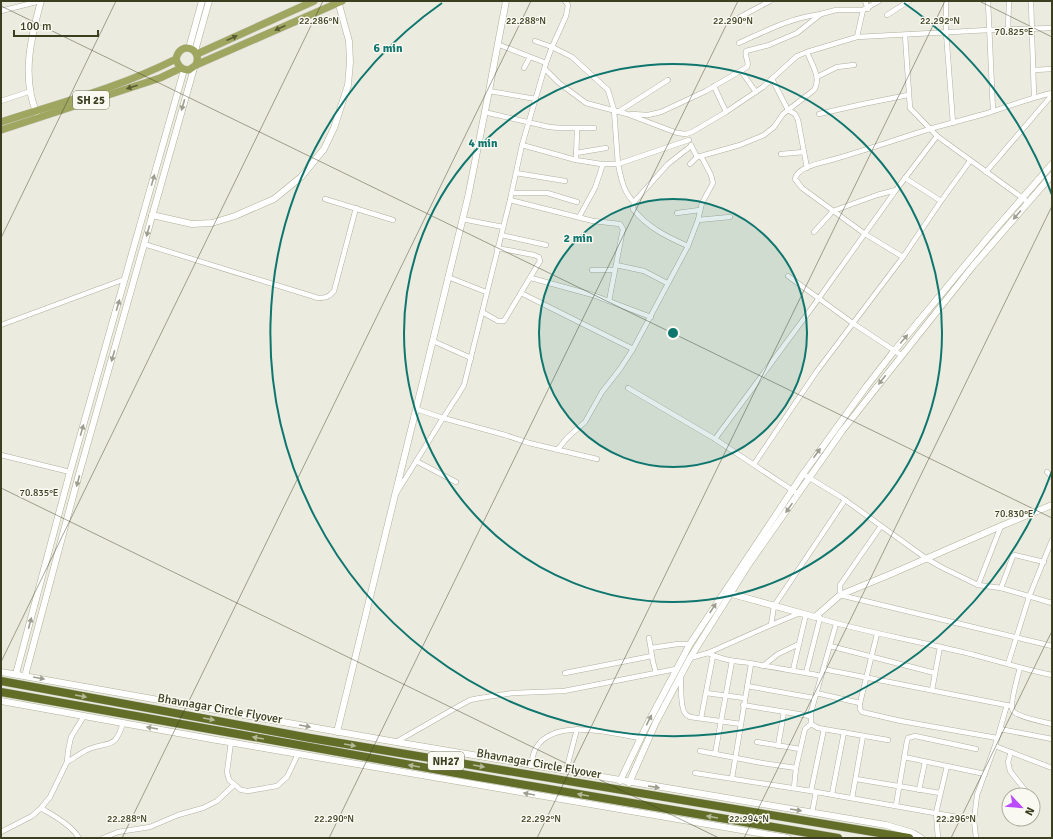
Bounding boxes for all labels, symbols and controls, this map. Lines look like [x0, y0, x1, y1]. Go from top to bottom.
scale bar [14, 12, 98, 38]
text: 22.286°N [299, 15, 339, 27]
text: 22.288°N [506, 15, 546, 27]
text: 22.290°N [713, 15, 753, 27]
text: 22.292°N [920, 15, 960, 27]
text: 100 m [20, 19, 52, 34]
one-way arrow [275, 25, 286, 31]
text: 70.825°E [995, 26, 1034, 38]
one-way arrow [227, 34, 239, 40]
text: 6 min [374, 41, 403, 56]
one-way arrow [125, 84, 137, 90]
road number: SH 25 [73, 91, 109, 109]
one-way arrow [180, 100, 186, 112]
text: 4 min [469, 136, 498, 151]
one-way arrow [150, 174, 156, 186]
one-way arrow [1013, 209, 1022, 220]
one-way arrow [145, 225, 151, 237]
text: 2 min [564, 231, 593, 246]
one-way arrow [115, 299, 121, 311]
centre of rings [666, 326, 680, 340]
one-way arrow [900, 333, 909, 344]
one-way arrow [110, 350, 116, 362]
one-way arrow [877, 375, 886, 386]
one-way arrow [79, 424, 85, 436]
one-way arrow [813, 448, 822, 459]
one-way arrow [74, 475, 80, 487]
text: 70.835°E [20, 487, 59, 499]
one-way arrow [784, 502, 793, 513]
text: 70.830°E [995, 508, 1034, 520]
one-way arrow [709, 602, 717, 613]
one-way arrow [27, 617, 33, 629]
one-way arrow [33, 675, 46, 681]
street label: Bhavnagar Circle Flyover [156, 691, 284, 727]
one-way arrow [75, 693, 87, 699]
one-way arrow [646, 715, 652, 726]
one-way arrow [202, 717, 215, 723]
one-way arrow [299, 724, 311, 730]
one-way arrow [146, 725, 158, 731]
one-way arrow [252, 735, 264, 741]
one-way arrow [344, 742, 356, 748]
street label: Bhavnagar Circle Flyover [475, 746, 603, 782]
road number: NH27 [428, 752, 464, 770]
one-way arrow [408, 762, 420, 768]
one-way arrow [472, 763, 485, 769]
one-way arrow [648, 784, 660, 790]
north arrow [1001, 787, 1041, 827]
one-way arrow [522, 791, 535, 797]
one-way arrow [577, 792, 590, 798]
text: N [1022, 805, 1037, 817]
one-way arrow [790, 807, 802, 813]
text: 22.288°N [107, 813, 147, 825]
text: 22.290°N [314, 813, 354, 825]
text: 22.292°N [521, 813, 561, 825]
one-way arrow [706, 813, 718, 819]
text: 22.294°N [729, 813, 769, 825]
text: 22.296°N [936, 813, 976, 825]

